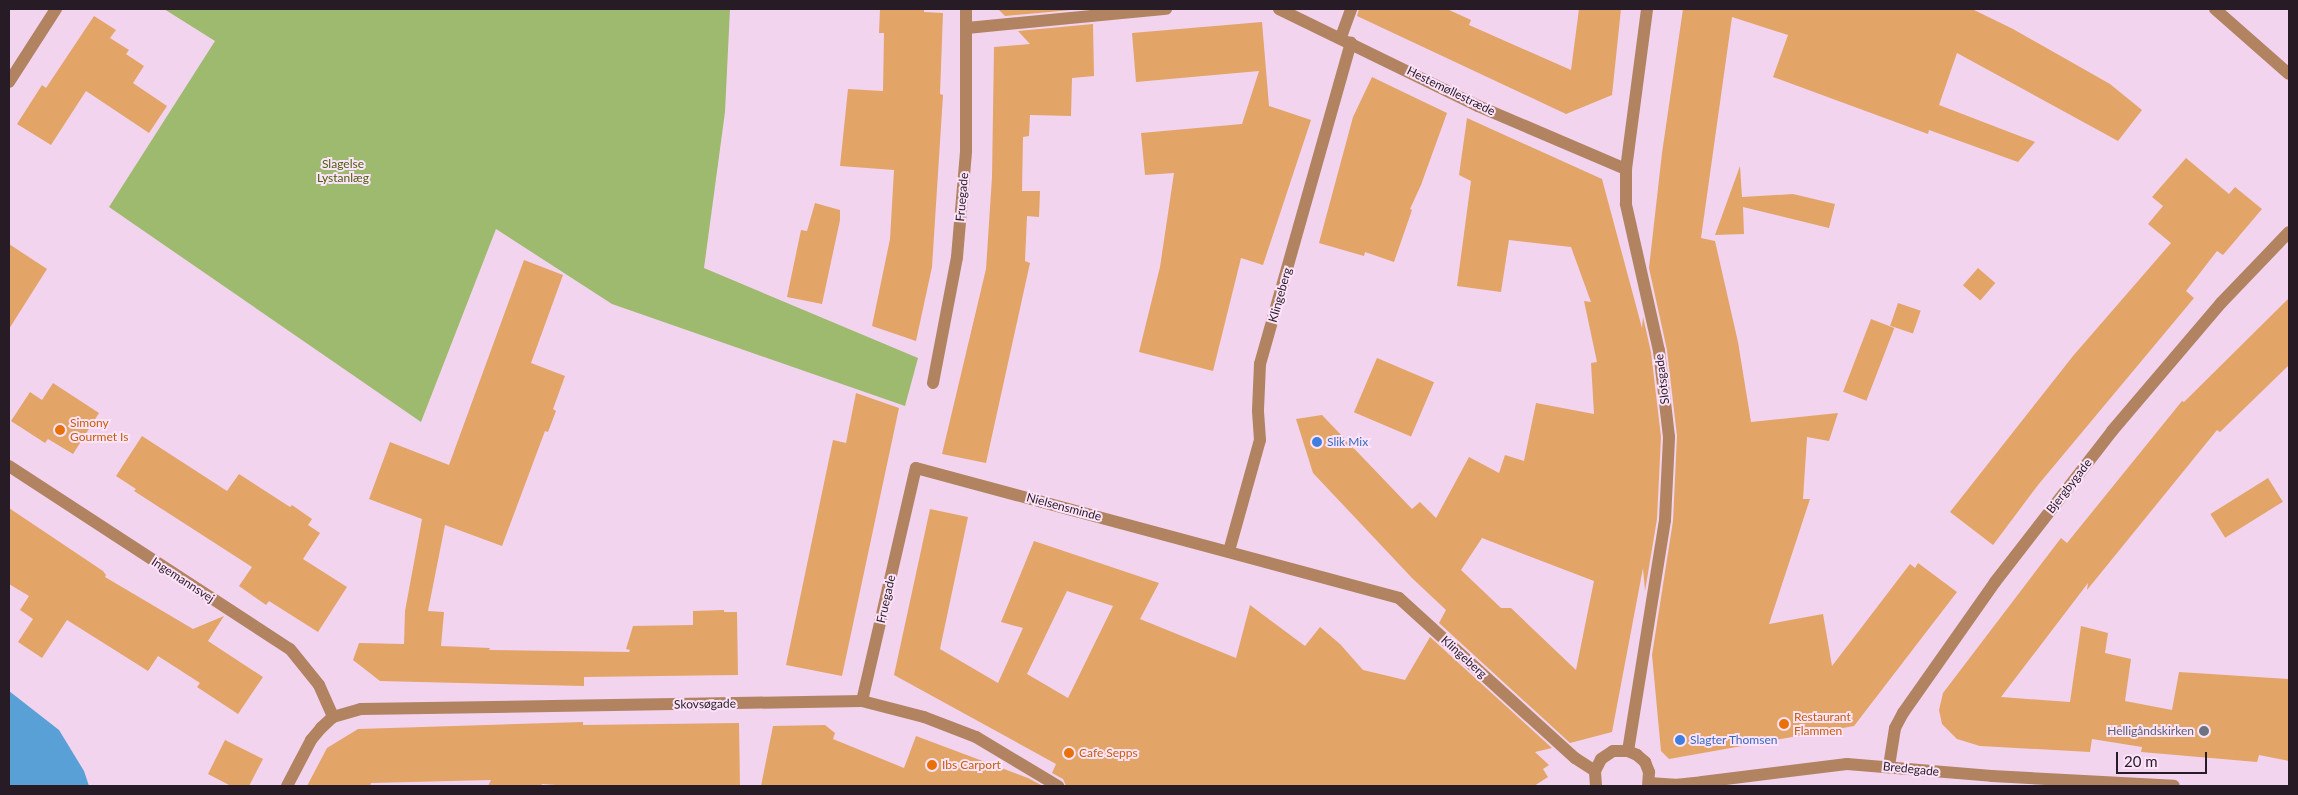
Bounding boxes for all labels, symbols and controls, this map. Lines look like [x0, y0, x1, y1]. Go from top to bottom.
street label: Hestemøllestræde [1405, 63, 1497, 119]
park label: Slagelse Lystanlæg [317, 157, 369, 185]
street label: Fruegade [953, 172, 971, 222]
street label: Klingeberg [1265, 266, 1295, 324]
street label: Slotsgade [1652, 353, 1672, 405]
place label: Simony Gourmet Is [70, 416, 128, 444]
marker: Simony Gourmet Is [54, 424, 66, 436]
place label: Slik Mix [1327, 435, 1368, 449]
marker: Slik Mix [1311, 436, 1323, 448]
street label: Bjergbygade [2043, 456, 2095, 516]
street label: Nielsensminde [1025, 490, 1103, 524]
street label: Ingemannsvej [149, 554, 217, 606]
street label: Fruegade [873, 574, 899, 624]
street label: Klingeberg [1438, 633, 1490, 681]
street label: Skovsøgade [674, 696, 736, 712]
place label: Restaurant Flammen [1794, 710, 1851, 738]
marker: Restaurant Flammen [1778, 718, 1790, 730]
place label: Helligåndskirken [2107, 724, 2194, 738]
marker: Helligåndskirken [2198, 725, 2210, 737]
place label: Slagter Thomsen [1690, 733, 1778, 747]
marker: Slagter Thomsen [1674, 734, 1686, 746]
scale bar [2118, 742, 2209, 774]
place label: Cafe Sepps [1079, 746, 1138, 760]
marker: Cafe Sepps [1063, 747, 1075, 759]
text: 20 m [2124, 752, 2158, 770]
place label: Ibs Carport [942, 758, 1001, 772]
marker: Ibs Carport [926, 759, 938, 771]
street label: Bredegade [1882, 759, 1940, 779]

